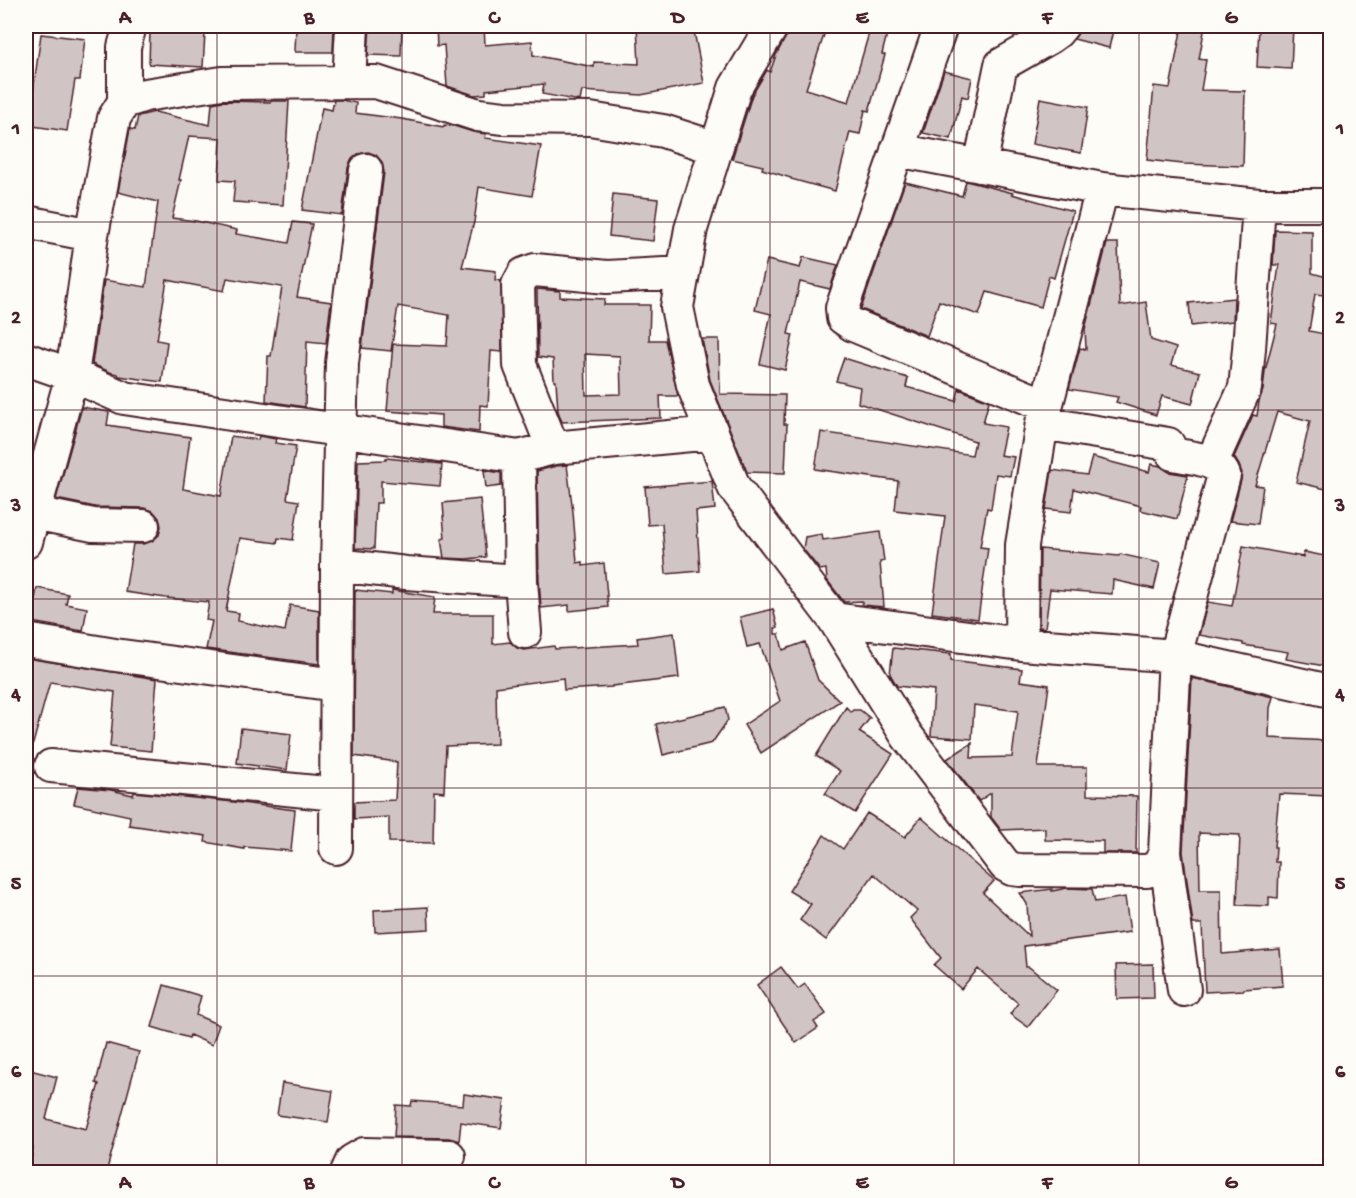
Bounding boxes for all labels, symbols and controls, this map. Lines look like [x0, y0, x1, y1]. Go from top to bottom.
text: A [118, 8, 133, 31]
text: B [303, 8, 315, 31]
text: C [488, 8, 502, 31]
text: D [669, 8, 685, 31]
text: E [856, 8, 870, 31]
text: F [1041, 8, 1054, 31]
text: G [1225, 8, 1239, 31]
text: 1 [11, 119, 20, 142]
text: 1 [1335, 119, 1344, 142]
text: 2 [11, 308, 21, 331]
text: 2 [1335, 308, 1345, 331]
text: 3 [10, 496, 21, 519]
text: 3 [1334, 496, 1345, 519]
text: 4 [10, 685, 21, 708]
text: 4 [1334, 685, 1345, 708]
text: 5 [11, 874, 22, 897]
text: 5 [1335, 874, 1346, 897]
text: 6 [11, 1062, 22, 1085]
text: 6 [1335, 1062, 1346, 1085]
text: A [118, 1173, 133, 1196]
text: B [303, 1173, 315, 1196]
text: C [488, 1173, 502, 1196]
text: D [669, 1173, 685, 1196]
text: E [856, 1173, 870, 1196]
text: F [1041, 1173, 1054, 1196]
text: G [1225, 1173, 1239, 1196]

